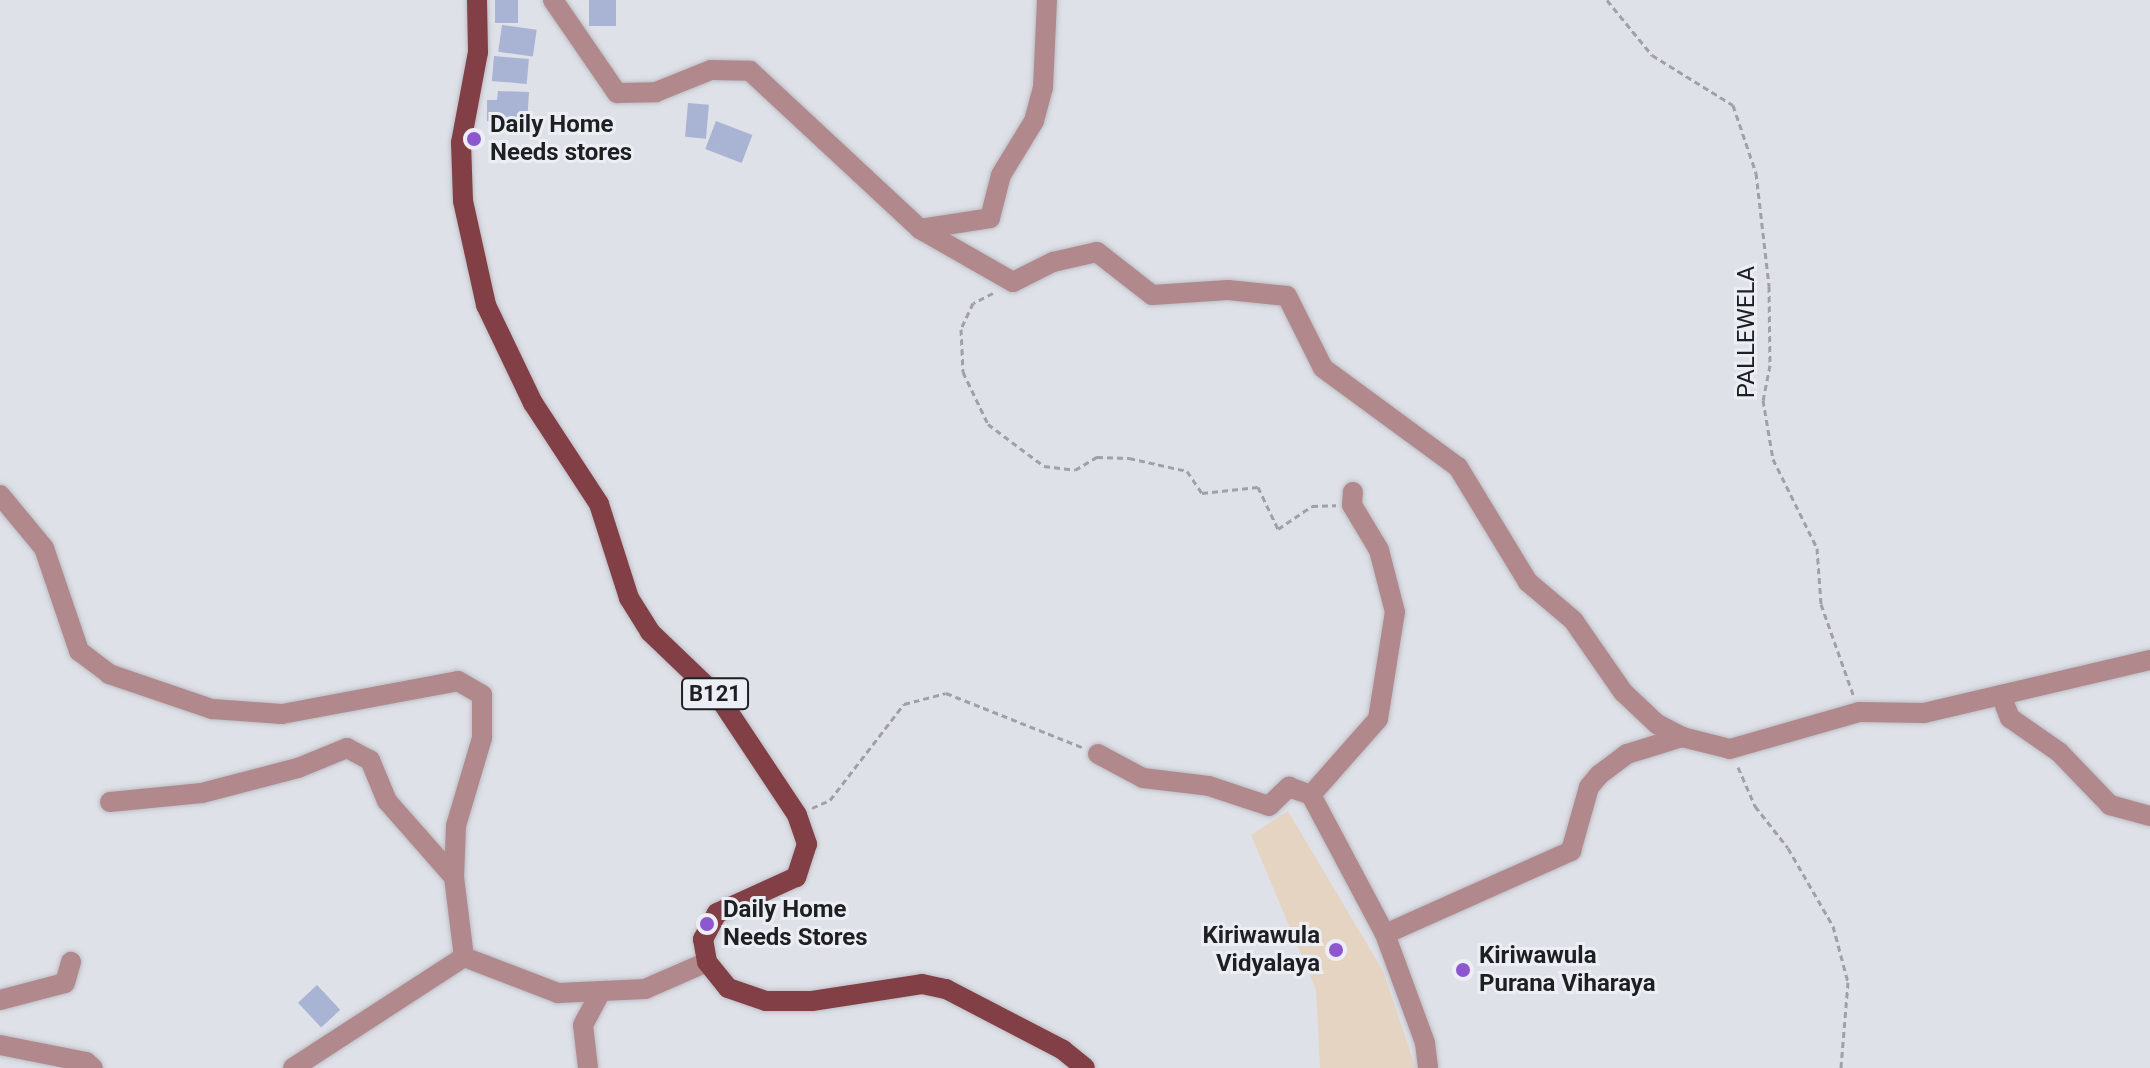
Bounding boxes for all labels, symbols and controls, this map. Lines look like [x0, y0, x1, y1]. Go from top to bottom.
place label: Daily Home Needs stores [490, 111, 632, 167]
marker: Daily Home Needs stores [465, 130, 483, 148]
street label: PALLEWELA [1733, 266, 1761, 398]
road number: B121 [681, 676, 749, 712]
place label: Daily Home Needs Stores [723, 896, 868, 952]
marker: Daily Home Needs Stores [698, 915, 716, 933]
place label: Kiriwawula Vidyalaya [1203, 922, 1320, 978]
marker: Kiriwawula Vidyalaya [1327, 941, 1345, 959]
place label: Kiriwawula Purana Viharaya [1479, 942, 1656, 998]
marker: Kiriwawula Purana Viharaya [1454, 961, 1472, 979]

